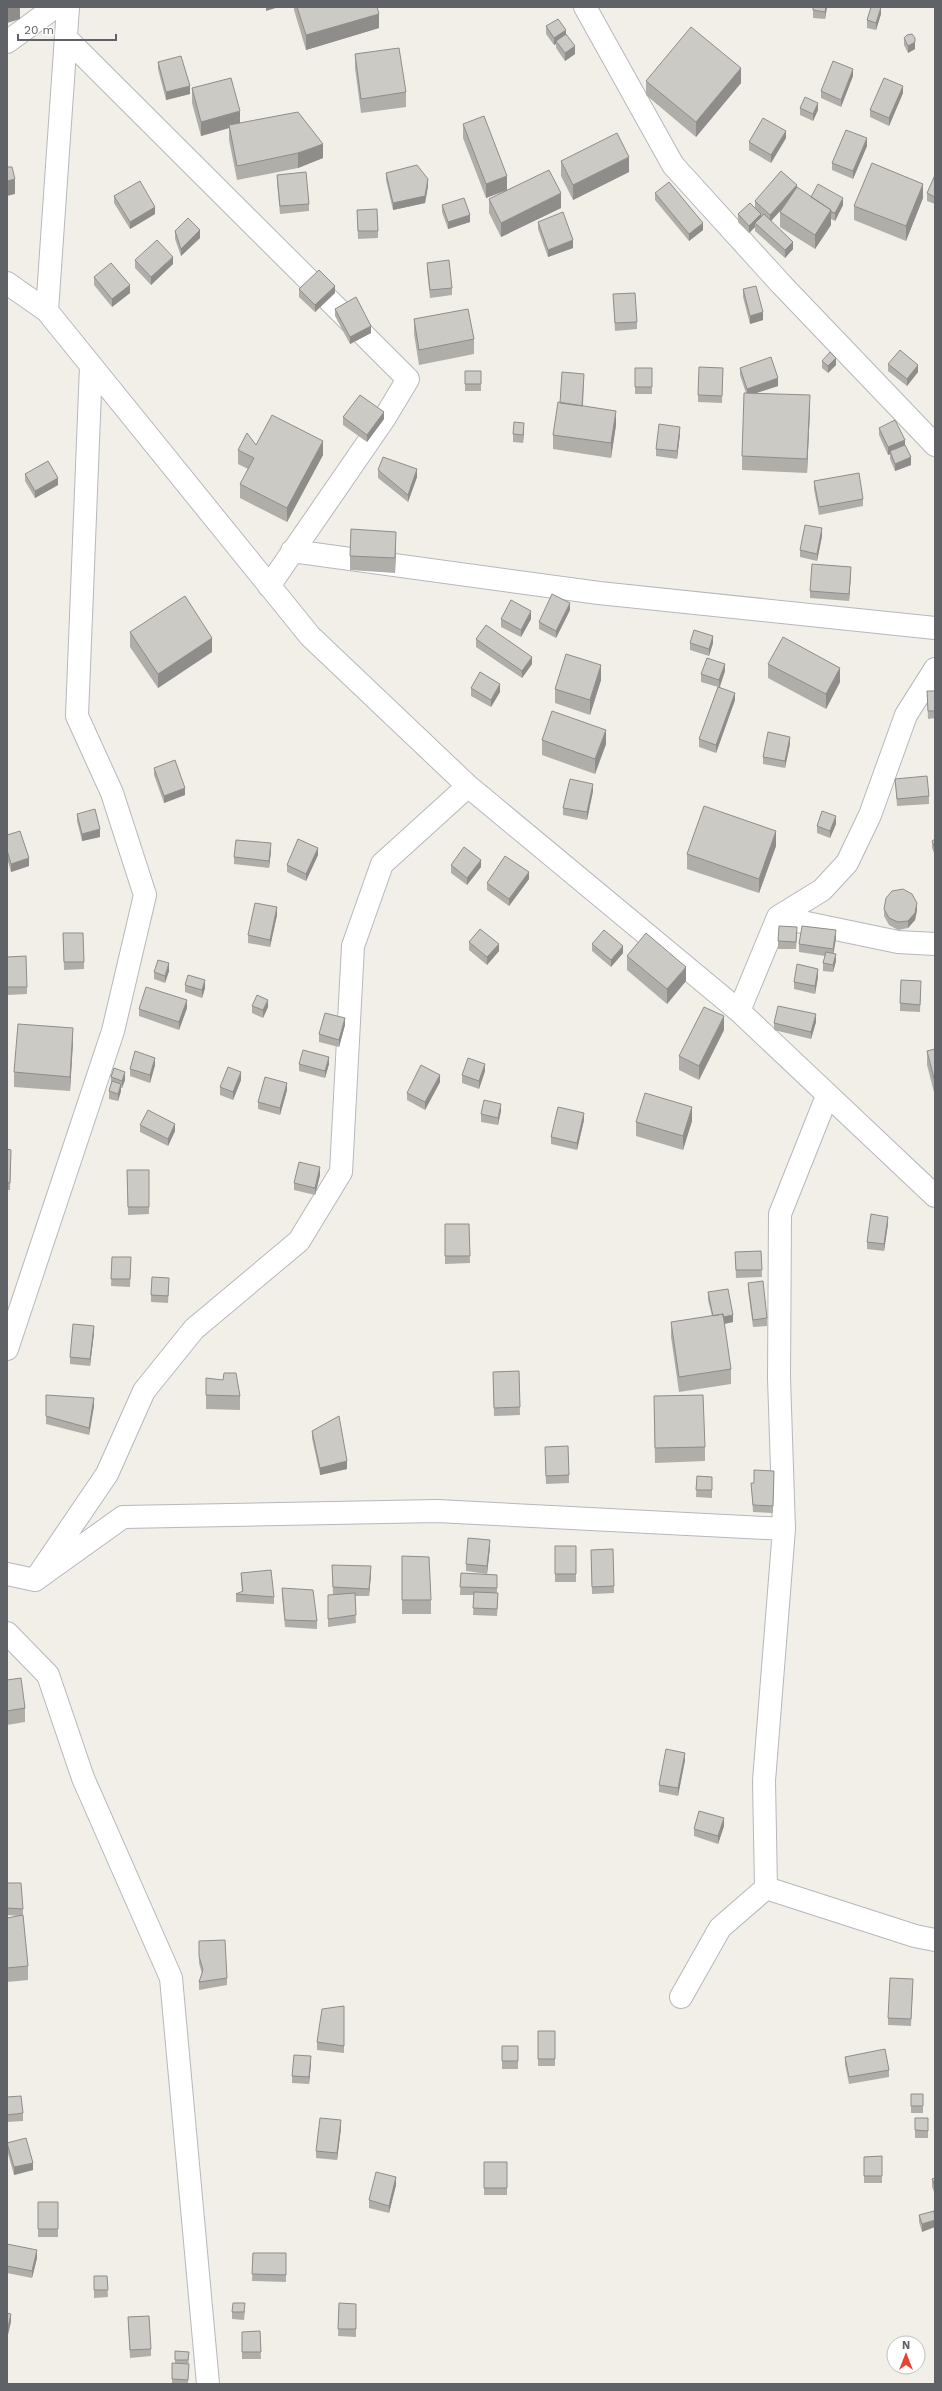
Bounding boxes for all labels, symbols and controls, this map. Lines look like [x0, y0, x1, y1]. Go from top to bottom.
scale bar [18, 16, 116, 42]
text: 20 m [24, 23, 54, 37]
north arrow [886, 2335, 926, 2375]
text: N [902, 2339, 910, 2352]

